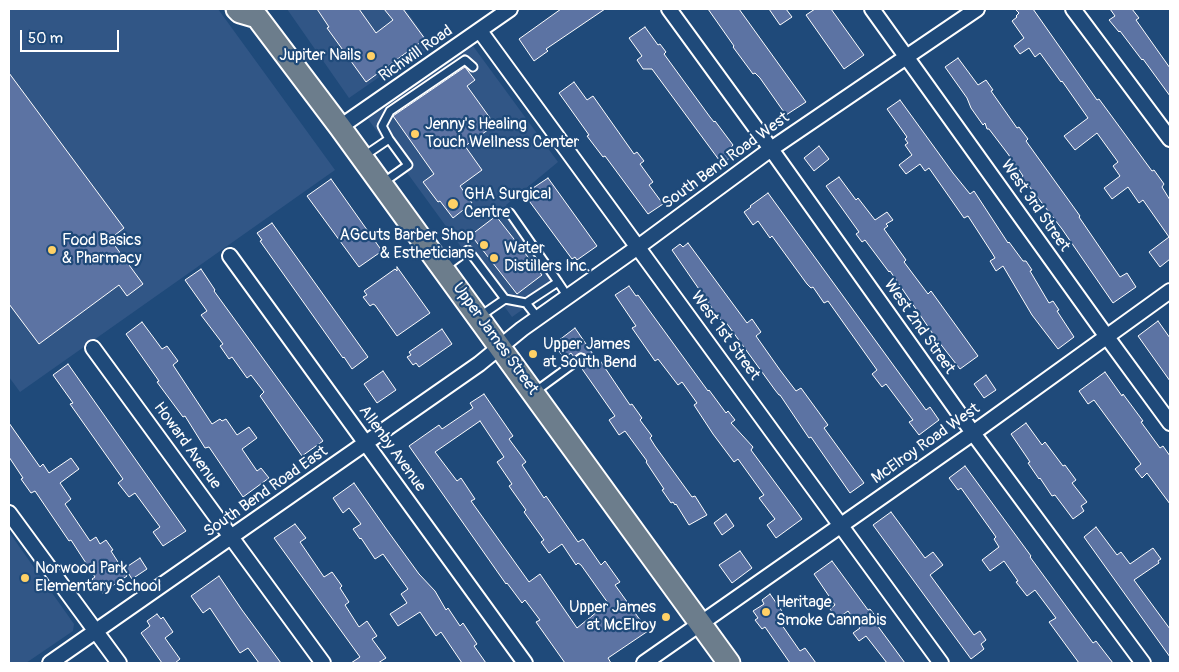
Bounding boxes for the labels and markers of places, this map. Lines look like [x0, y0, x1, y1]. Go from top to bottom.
place label: Jupiter Nails [279, 46, 361, 66]
marker: Jupiter Nails [365, 50, 377, 62]
place label: Jenny's Healing Touch Wellness Center [425, 115, 579, 153]
marker: Jenny's Healing Touch Wellness Center [409, 128, 421, 140]
place label: GHA Surgical Centre [464, 185, 552, 223]
marker: GHA Surgical Centre [446, 197, 460, 211]
place label: AGcuts Barber Shop & Estheticians [339, 226, 474, 264]
place label: Food Basics & Pharmacy [62, 231, 142, 269]
marker: AGcuts Barber Shop & Estheticians [478, 239, 490, 251]
place label: Water Distillers Inc. [504, 239, 590, 277]
marker: Food Basics & Pharmacy [46, 244, 58, 256]
marker: Water Distillers Inc. [488, 252, 500, 264]
place label: Upper James at South Bend [543, 335, 637, 373]
marker: Upper James at South Bend [527, 348, 539, 360]
place label: Norwood Park Elementary School [35, 559, 161, 597]
marker: Norwood Park Elementary School [19, 572, 31, 584]
place label: Heritage Smoke Cannabis [776, 593, 886, 631]
place label: Upper James at McElroy [569, 598, 656, 636]
marker: Heritage Smoke Cannabis [760, 606, 772, 618]
marker: Upper James at McElroy [660, 611, 672, 623]

